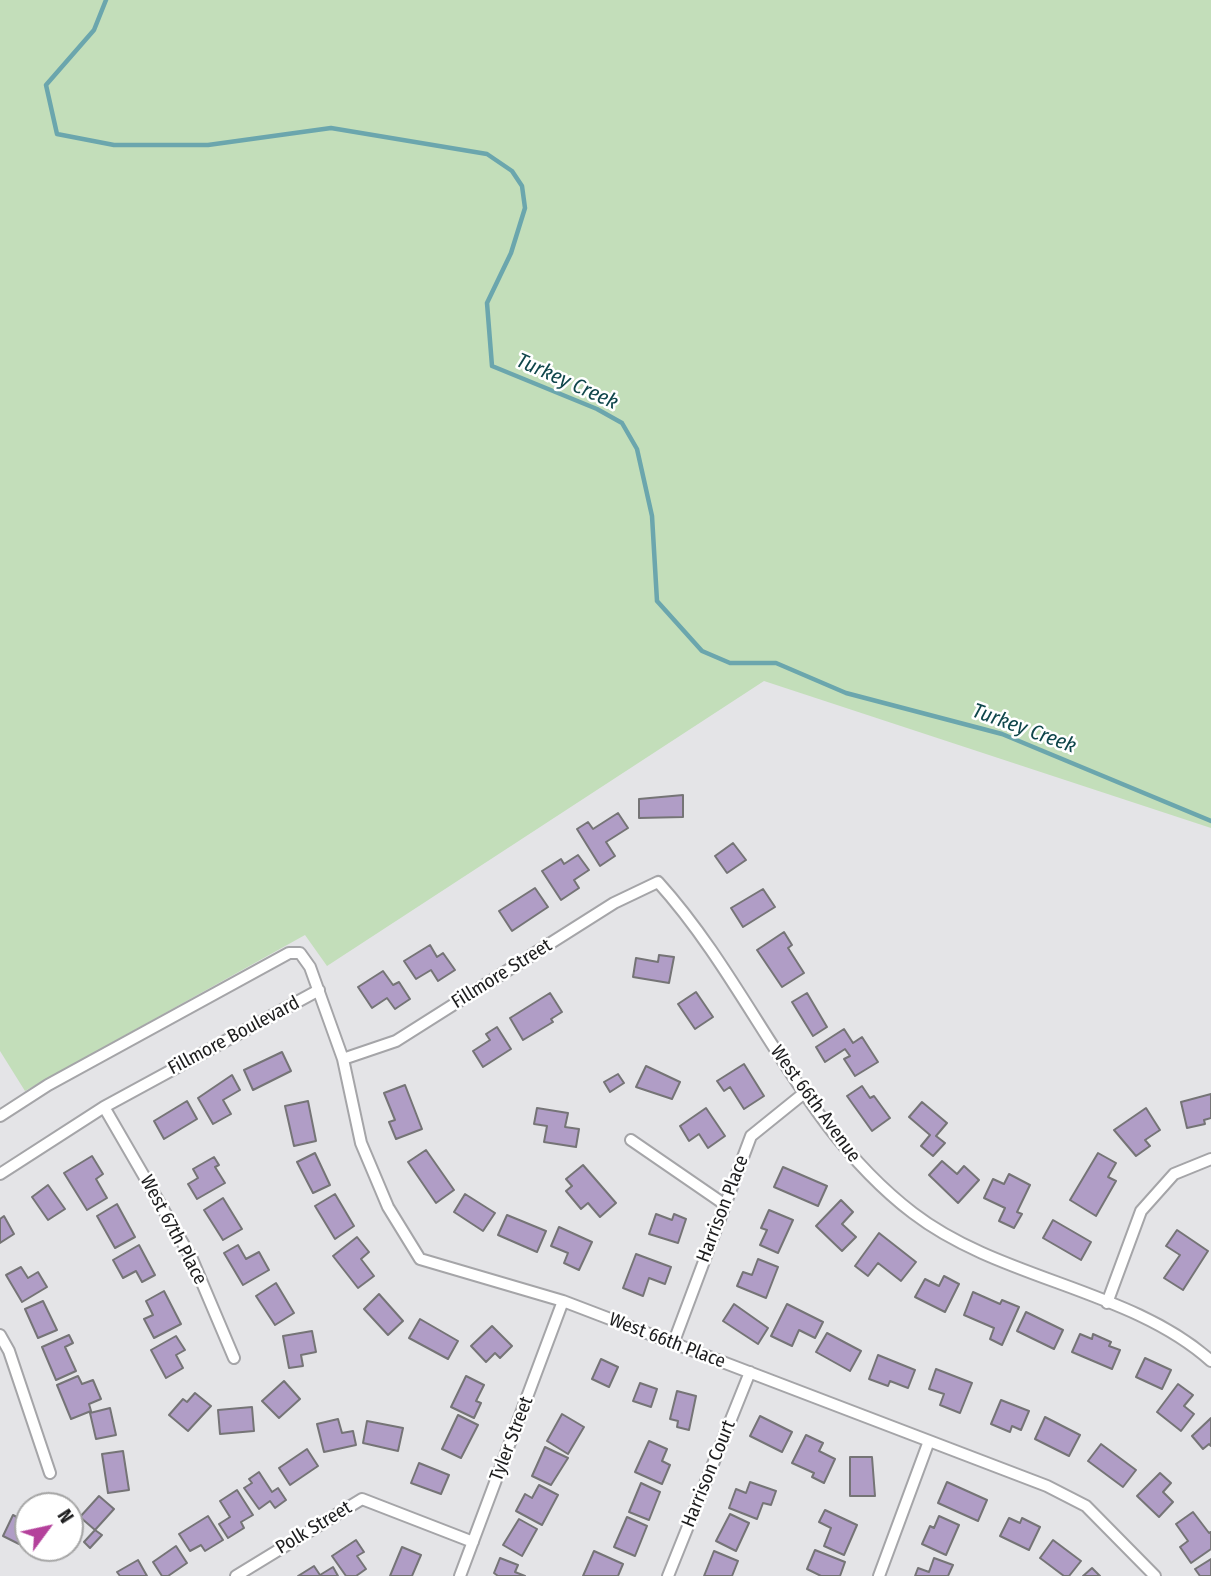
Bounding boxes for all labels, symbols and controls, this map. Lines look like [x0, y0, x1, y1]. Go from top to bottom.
water label: Turkey Creek [512, 348, 622, 416]
water label: Turkey Creek [969, 699, 1079, 759]
street label: Fillmore Street [448, 934, 556, 1014]
street label: Fillmore Boulevard [164, 992, 304, 1080]
street label: West 66th Avenue [765, 1041, 865, 1167]
street label: Harrison Place [692, 1152, 754, 1266]
street label: West 67th Place [135, 1171, 211, 1289]
street label: West 66th Place [606, 1308, 728, 1374]
street label: Tyler Street [485, 1394, 539, 1484]
street label: Harrison Court [677, 1417, 741, 1531]
north arrow [14, 1492, 84, 1562]
street label: Polk Street [272, 1496, 356, 1560]
text: N [53, 1505, 78, 1527]

